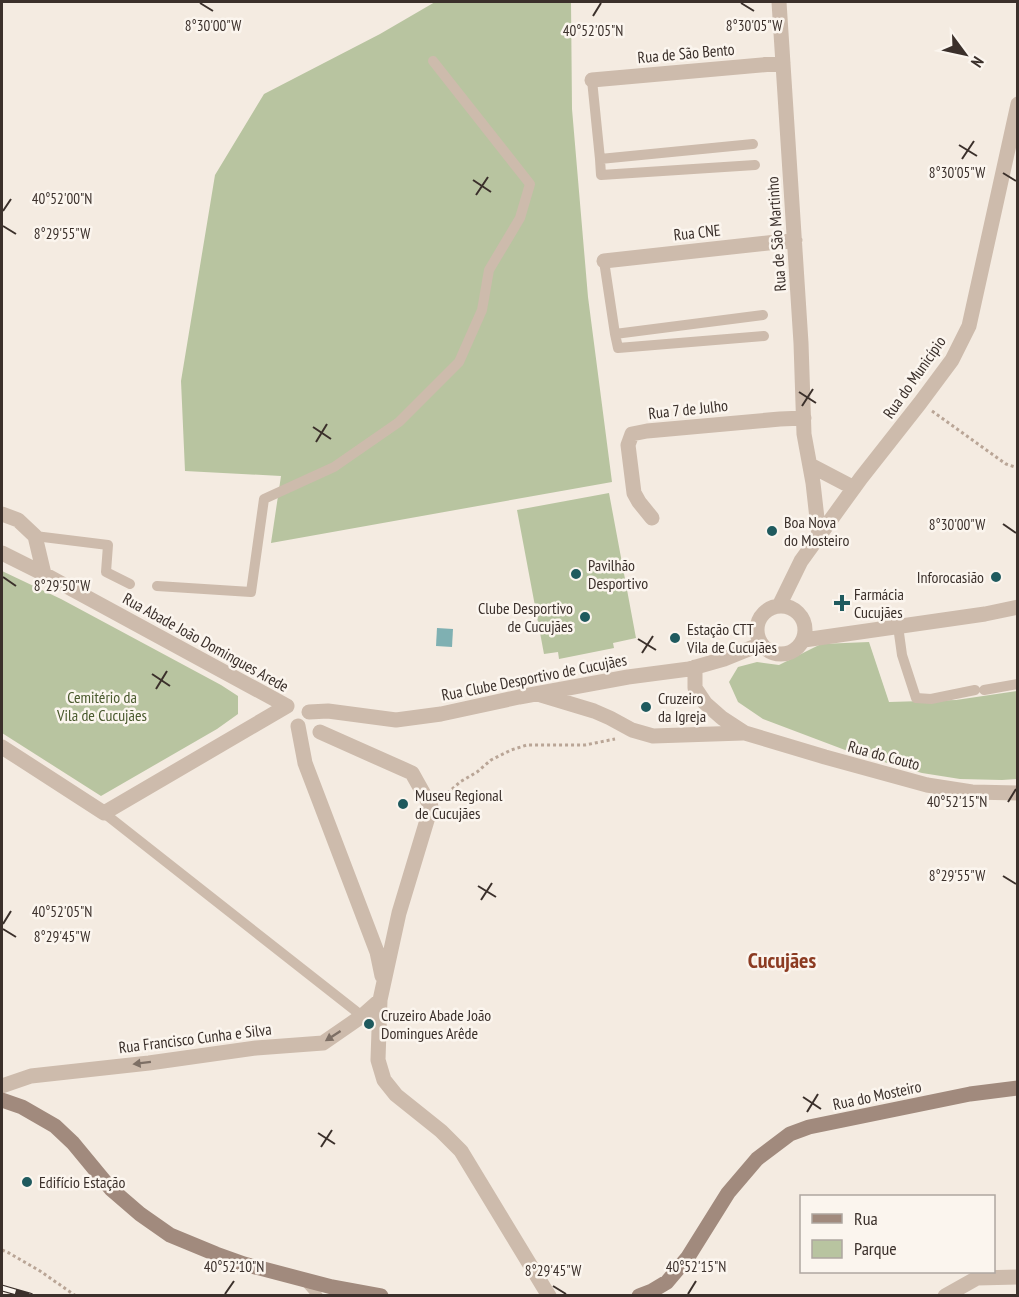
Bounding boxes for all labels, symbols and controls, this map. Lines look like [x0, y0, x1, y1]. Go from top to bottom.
text: 8°30'00"W [185, 16, 241, 35]
text: 8°30'05"W [726, 16, 782, 35]
text: 40°52'05"N [563, 21, 623, 40]
north arrow [935, 24, 995, 84]
street label: Rua de São Bento [637, 39, 735, 67]
text: N [967, 53, 988, 71]
text: 8°30'05"W [929, 163, 985, 182]
street label: Rua de São Martinho [762, 176, 790, 292]
text: 40°52'00"N [32, 189, 92, 208]
street label: Rua CNE [672, 220, 722, 244]
text: 8°29'55"W [34, 224, 90, 243]
street label: Rua do Município [878, 332, 950, 422]
street label: Rua 7 de Julho [647, 395, 729, 423]
place label: Boa Nova do Mosteiro [784, 512, 849, 550]
text: 8°30'00"W [929, 515, 985, 534]
marker: Boa Nova do Mosteiro [765, 524, 779, 538]
place label: Pavilhão Desportivo [588, 555, 648, 593]
marker: Pavilhão Desportivo [569, 567, 583, 581]
place label: Inforocasião [917, 567, 984, 587]
marker: Inforocasião [989, 570, 1003, 584]
text: 8°29'50"W [34, 576, 90, 595]
place label: Farmácia Cucujães [854, 584, 904, 622]
street label: Rua Abade João Domingues Arede [120, 588, 292, 696]
marker: Farmácia Cucujães [835, 596, 849, 610]
place label: Clube Desportivo de Cucujães [478, 598, 573, 636]
marker: Clube Desportivo de Cucujães [578, 610, 592, 624]
place label: Estação CTT Vila de Cucujães [686, 619, 777, 657]
marker: Estação CTT Vila de Cucujães [668, 631, 682, 645]
street label: Rua Clube Desportivo de Cucujães [440, 649, 628, 705]
park label: Cemitério da Vila de Cucujães [56, 687, 147, 725]
place label: Cruzeiro da Igreja [658, 688, 706, 726]
marker: Cruzeiro da Igreja [639, 700, 653, 714]
street label: Rua do Couto [846, 736, 922, 774]
place label: Museu Regional de Cucujães [415, 785, 503, 823]
text: 40°52'15"N [927, 792, 987, 811]
marker: Museu Regional de Cucujães [396, 797, 410, 811]
text: 8°29'55"W [929, 866, 985, 885]
text: 40°52'05"N [32, 902, 92, 921]
text: 8°29'45"W [34, 927, 90, 946]
district label: Cucujães [748, 946, 816, 974]
place label: Cruzeiro Abade João Domingues Arêde [381, 1005, 491, 1043]
marker: Cruzeiro Abade João Domingues Arêde [362, 1017, 376, 1031]
street label: Rua Francisco Cunha e Silva [117, 1019, 273, 1057]
one-way arrow [325, 1030, 342, 1041]
one-way arrow [132, 1059, 151, 1068]
street label: Rua do Mosteiro [831, 1076, 923, 1114]
place label: Edifício Estação [39, 1172, 125, 1192]
marker: Edifício Estação [20, 1175, 34, 1189]
legend [800, 1195, 995, 1273]
text: Rua [854, 1207, 878, 1230]
text: Parque [854, 1237, 897, 1260]
text: 40°52'10"N [204, 1257, 264, 1276]
text: 40°52'15"N [666, 1257, 726, 1276]
text: 8°29'45"W [525, 1261, 581, 1280]

